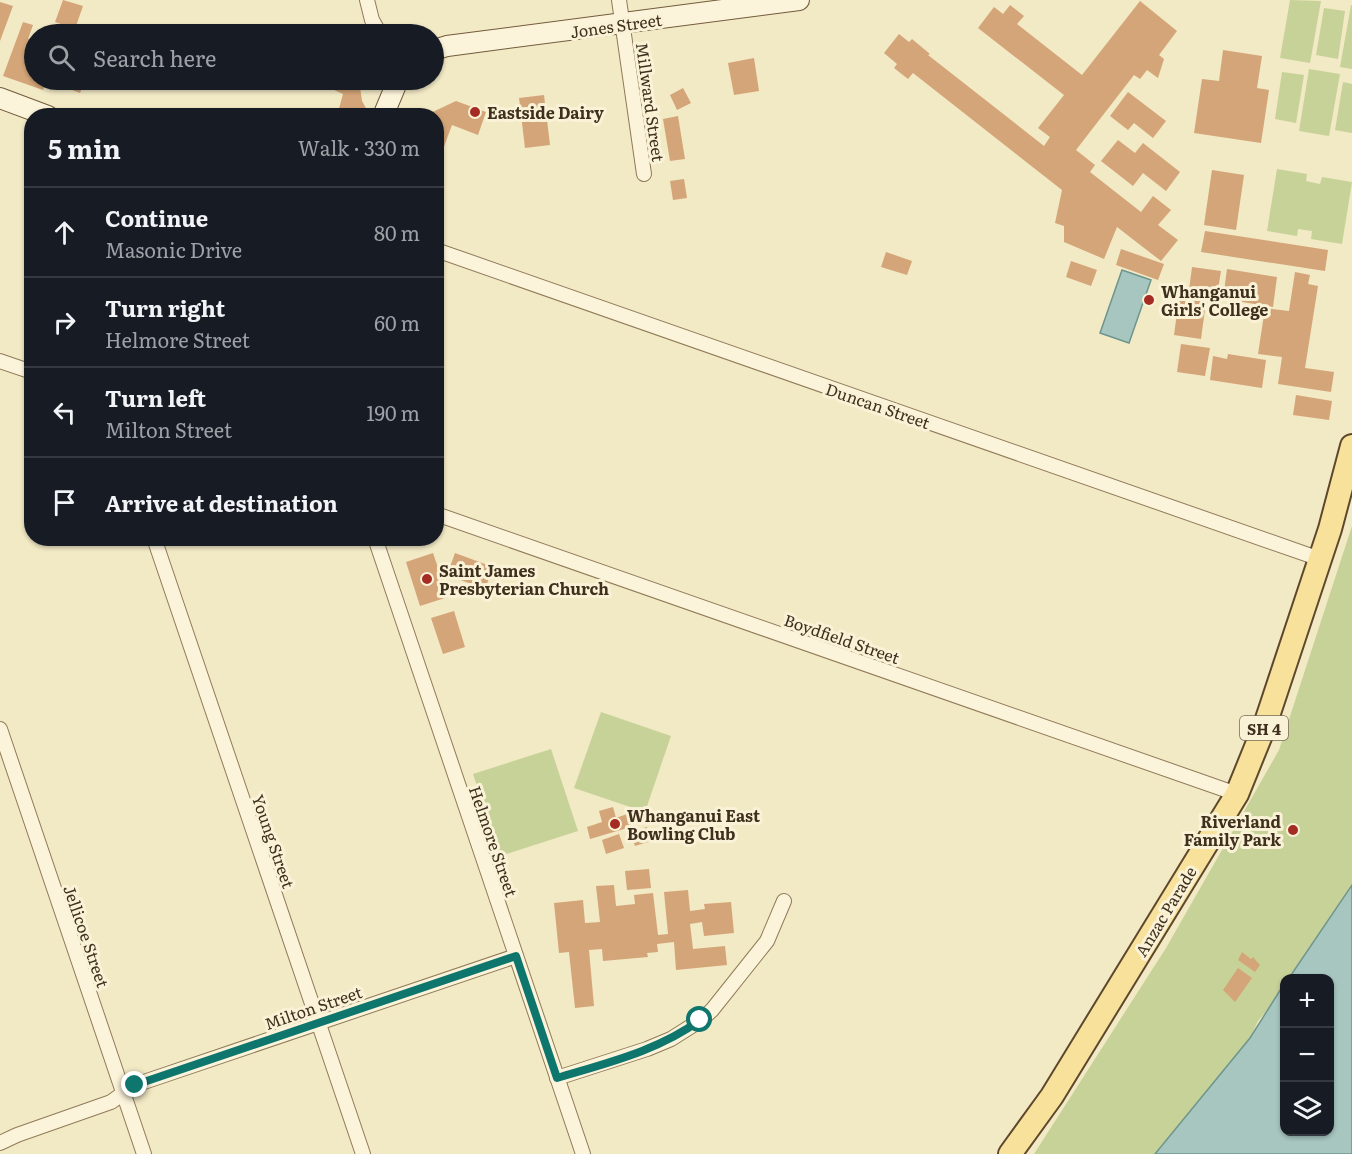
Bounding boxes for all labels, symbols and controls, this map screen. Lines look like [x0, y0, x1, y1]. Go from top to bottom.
street label: Jones Street [569, 7, 664, 43]
search box [24, 24, 444, 90]
icon: search [45, 41, 78, 74]
text: Search here [93, 41, 216, 74]
street label: Millward Street [631, 41, 671, 164]
place label: Eastside Dairy [487, 100, 604, 124]
marker: Eastside Dairy [468, 105, 482, 119]
text: 5 min [48, 128, 121, 167]
text: Walk · 330 m [298, 132, 420, 162]
text: Continue [105, 201, 208, 234]
icon: ahead [48, 216, 81, 249]
text: 80 m [374, 217, 420, 247]
text: Masonic Drive [105, 234, 242, 264]
place label: Whanganui Girls' College [1161, 279, 1268, 321]
text: Turn right [105, 291, 225, 324]
marker: Whanganui Girls' College [1142, 293, 1156, 307]
icon: right [48, 306, 81, 339]
text: 60 m [374, 307, 420, 337]
text: Helmore Street [105, 324, 250, 354]
street label: Duncan Street [823, 376, 934, 434]
text: Turn left [105, 381, 206, 414]
icon: left [48, 396, 81, 429]
text: 190 m [366, 397, 420, 427]
text: Milton Street [105, 414, 232, 444]
icon: arrive [48, 486, 81, 519]
text: Arrive at destination [105, 486, 338, 519]
place label: Saint James Presbyterian Church [439, 558, 609, 600]
marker: Saint James Presbyterian Church [420, 572, 434, 586]
street label: Boydfield Street [781, 607, 903, 669]
road number: SH 4 [1240, 716, 1288, 740]
street label: Helmore Street [464, 782, 524, 900]
street label: Young Street [247, 791, 301, 892]
place label: Whanganui East Bowling Club [627, 803, 760, 845]
place label: Riverland Family Park [1184, 809, 1281, 851]
marker: Whanganui East Bowling Club [608, 817, 622, 831]
marker: Riverland Family Park [1286, 823, 1300, 837]
street label: Anzac Parade [1129, 861, 1201, 961]
street label: Jellicoe Street [58, 882, 116, 991]
map controls [1280, 974, 1334, 1136]
button: + [1280, 974, 1334, 1028]
street label: Milton Street [261, 979, 365, 1035]
route start [686, 1006, 712, 1032]
button: − [1280, 1028, 1334, 1082]
route end [121, 1071, 147, 1097]
button: layers [1280, 1082, 1334, 1136]

